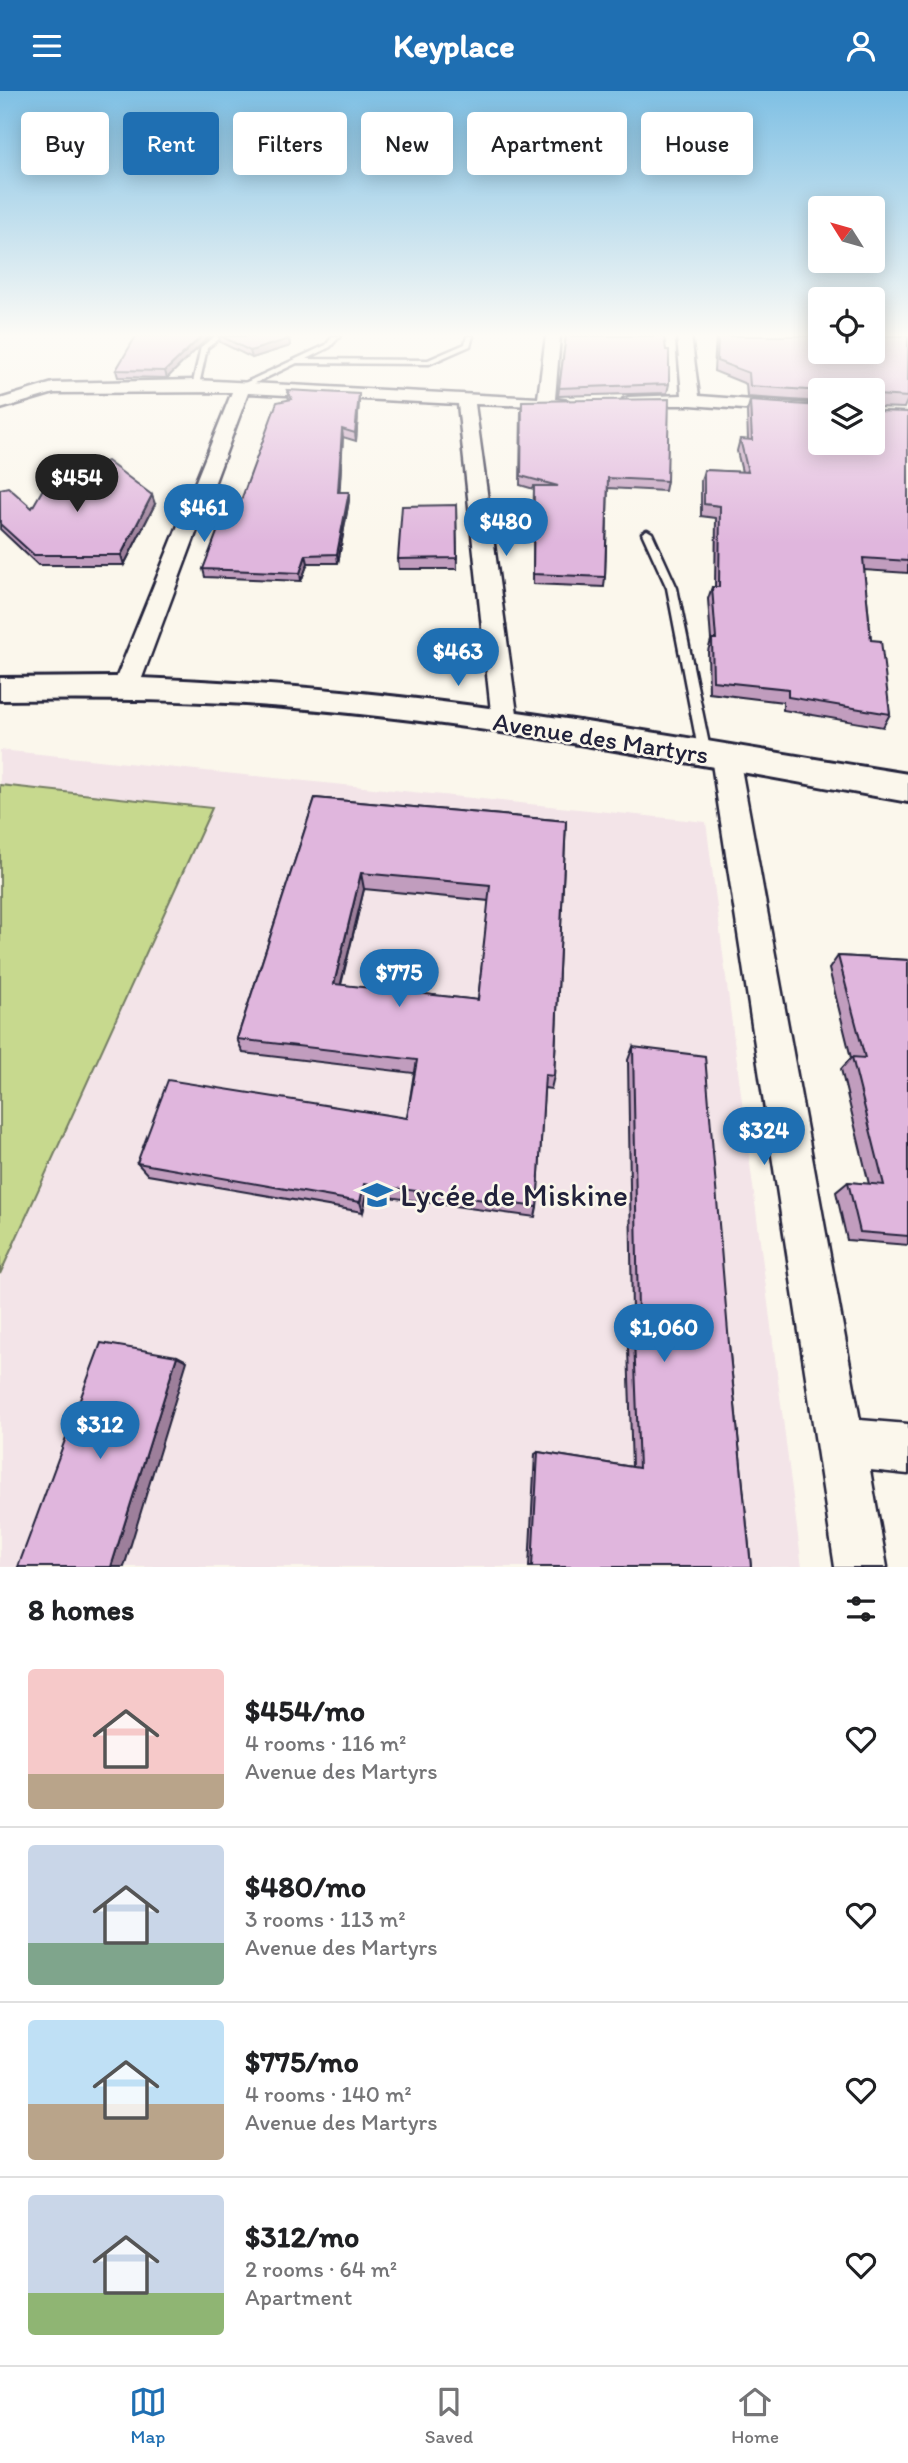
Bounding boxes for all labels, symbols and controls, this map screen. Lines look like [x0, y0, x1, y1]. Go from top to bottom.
icon: menu [28, 27, 66, 65]
text: Keyplace [393, 27, 515, 65]
icon: person [842, 27, 880, 65]
chip: Buy [21, 112, 109, 175]
chip: Rent [123, 112, 219, 175]
chip: Filters [233, 112, 347, 175]
chip: New [361, 112, 453, 175]
chip: Apartment [467, 112, 627, 175]
chip: House [641, 112, 753, 175]
north arrow [808, 196, 886, 273]
map controls [808, 196, 885, 455]
button: locate [808, 287, 885, 364]
button: layers [808, 378, 885, 455]
pin: $454 [36, 455, 118, 514]
text: $454 [51, 463, 103, 491]
pin: $461 [163, 484, 245, 544]
text: $461 [180, 493, 228, 521]
pin: $480 [465, 498, 547, 558]
text: $480 [480, 507, 532, 535]
pin: $463 [417, 629, 499, 688]
text: $463 [433, 637, 483, 665]
street label: Avenue des Martyrs [491, 705, 711, 771]
pin: $775 [358, 949, 440, 1009]
text: $775 [376, 958, 422, 986]
pin: $324 [723, 1107, 805, 1167]
text: $324 [739, 1116, 789, 1144]
place label: Lycée de Miskine [400, 1176, 628, 1214]
school or university icon: Lycée de Miskine [360, 1178, 394, 1212]
pin: $1,060 [607, 1305, 721, 1364]
text: $1,060 [630, 1313, 698, 1341]
pin: $312 [59, 1401, 141, 1461]
text: $312 [77, 1410, 123, 1438]
icon: filters [842, 1590, 880, 1628]
text: 8 homes [28, 1591, 135, 1628]
text: $454/mo [245, 1692, 365, 1729]
icon: home [84, 1697, 168, 1781]
icon: heart [842, 1720, 880, 1758]
text: 4 rooms · 116 m² [245, 1729, 407, 1757]
text: Avenue des Martyrs [245, 1757, 438, 1785]
text: $480/mo [245, 1868, 366, 1905]
icon: home [84, 1873, 168, 1957]
icon: heart [842, 1896, 880, 1934]
text: 3 rooms · 113 m² [245, 1905, 406, 1933]
text: Avenue des Martyrs [245, 1933, 438, 1961]
text: $775/mo [245, 2043, 359, 2080]
icon: home [84, 2048, 168, 2132]
icon: heart [842, 2071, 880, 2109]
text: 4 rooms · 140 m² [245, 2080, 412, 2108]
text: Avenue des Martyrs [245, 2108, 438, 2136]
text: $312/mo [245, 2218, 359, 2255]
icon: home [84, 2223, 168, 2307]
icon: heart [842, 2246, 880, 2284]
text: 2 rooms · 64 m² [245, 2255, 397, 2283]
text: Apartment [245, 2283, 352, 2311]
tab: Map [129, 2383, 167, 2448]
tab: Saved [425, 2383, 473, 2448]
tab: Home [731, 2383, 779, 2448]

